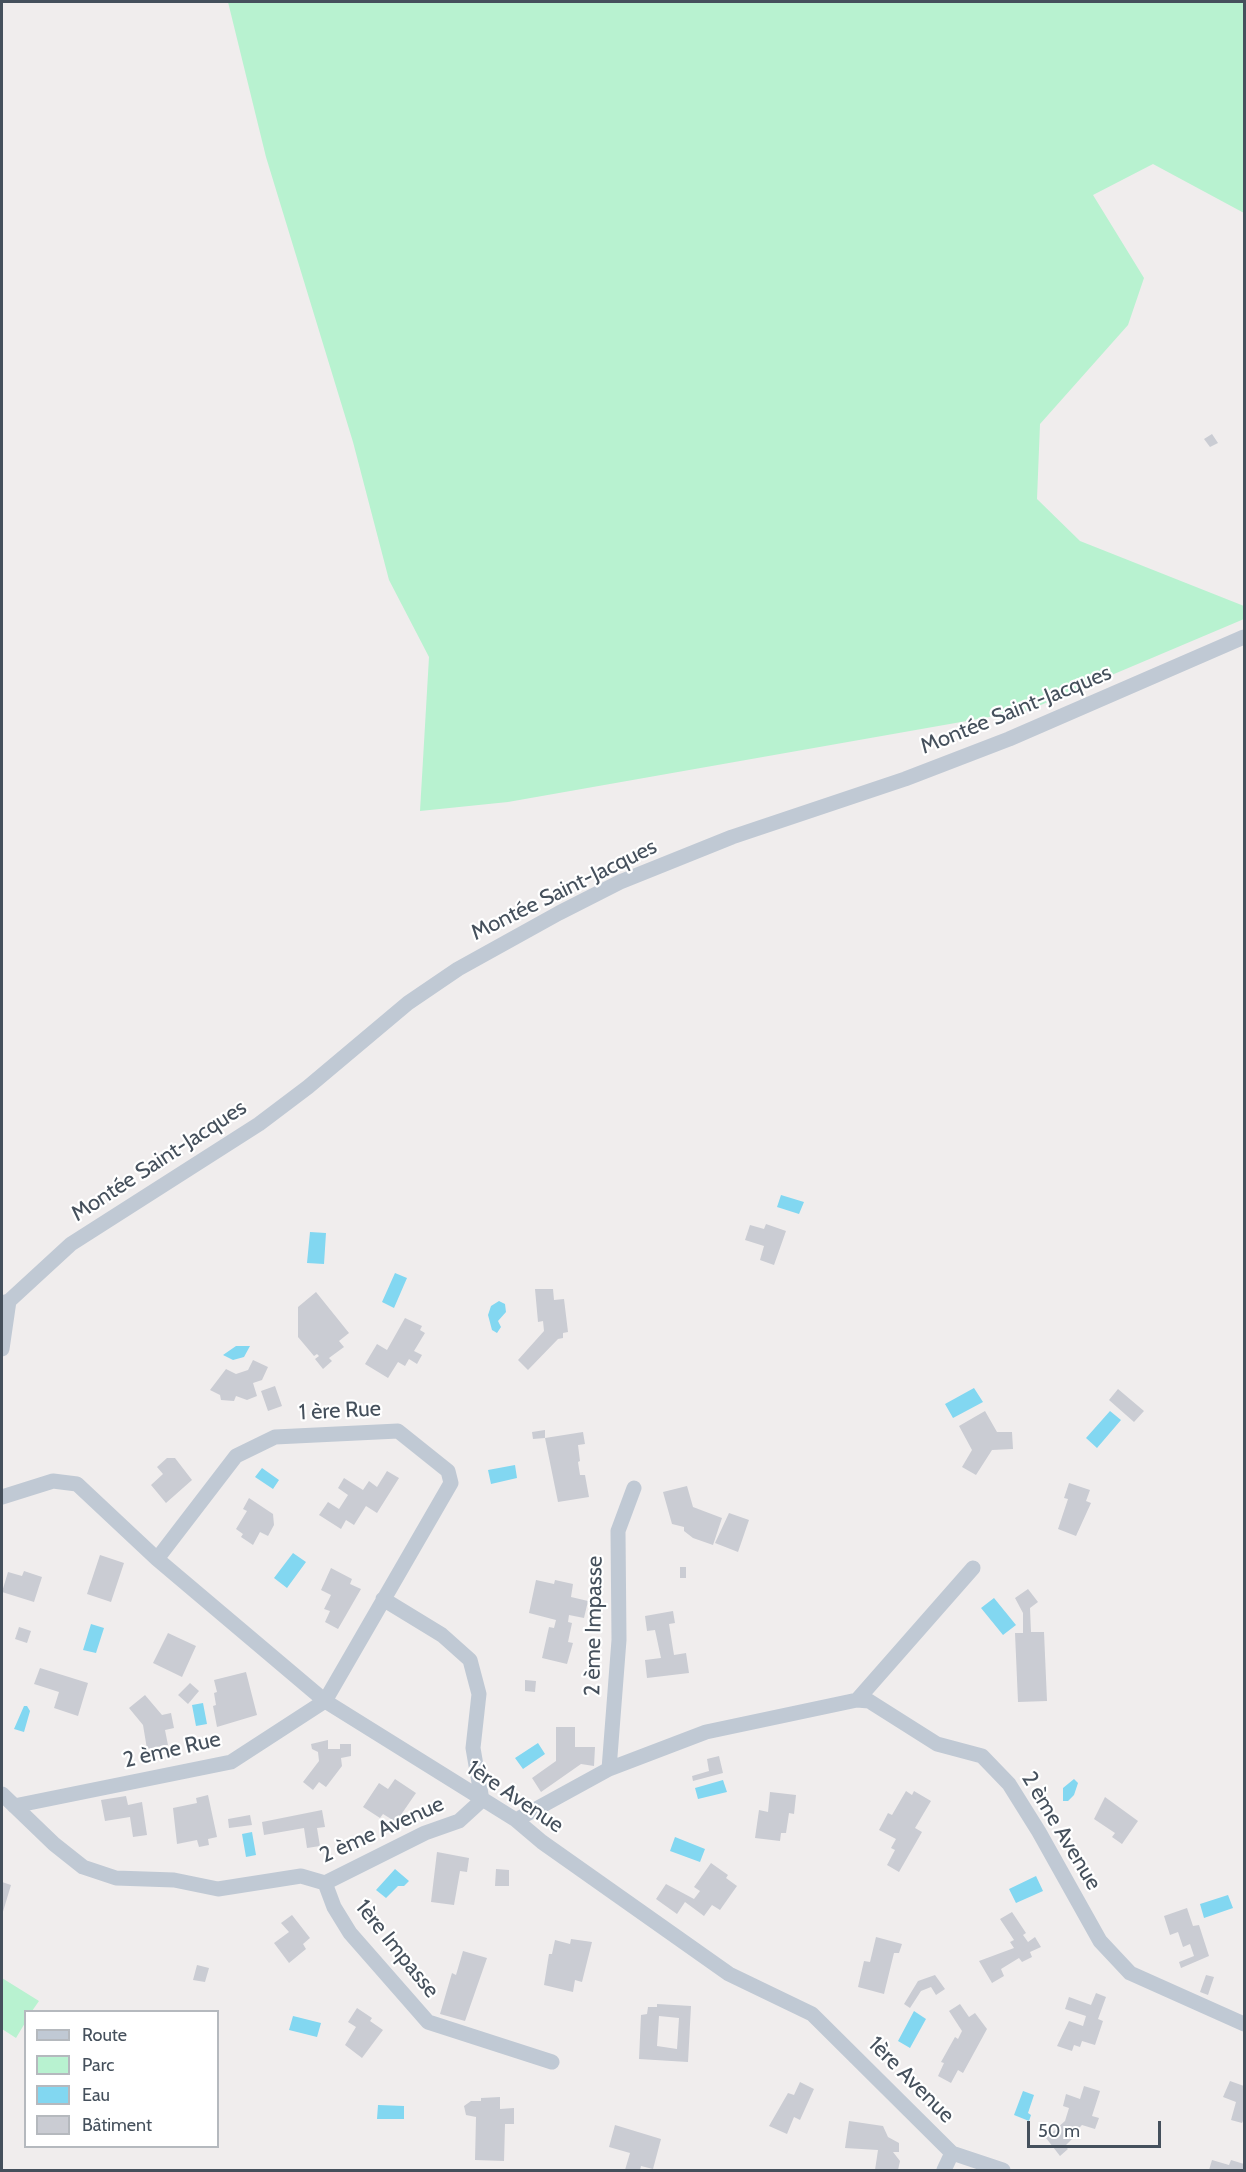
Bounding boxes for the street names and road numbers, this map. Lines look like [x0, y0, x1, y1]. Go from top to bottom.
street label: Montée Saint-Jacques [917, 660, 1115, 760]
street label: Montée Saint-Jacques [467, 834, 661, 946]
street label: Montée Saint-Jacques [66, 1095, 252, 1227]
street label: 1 ère Rue [298, 1396, 382, 1426]
street label: 2 ème Impasse [580, 1556, 608, 1696]
street label: 2 ème Rue [121, 1726, 223, 1774]
street label: 1ère Avenue [462, 1755, 568, 1839]
street label: 2 ème Avenue [1015, 1767, 1107, 1895]
street label: 2 ème Avenue [316, 1791, 448, 1869]
street label: 1ère Impasse [350, 1895, 444, 2003]
street label: 1ère Avenue [862, 2031, 960, 2129]

